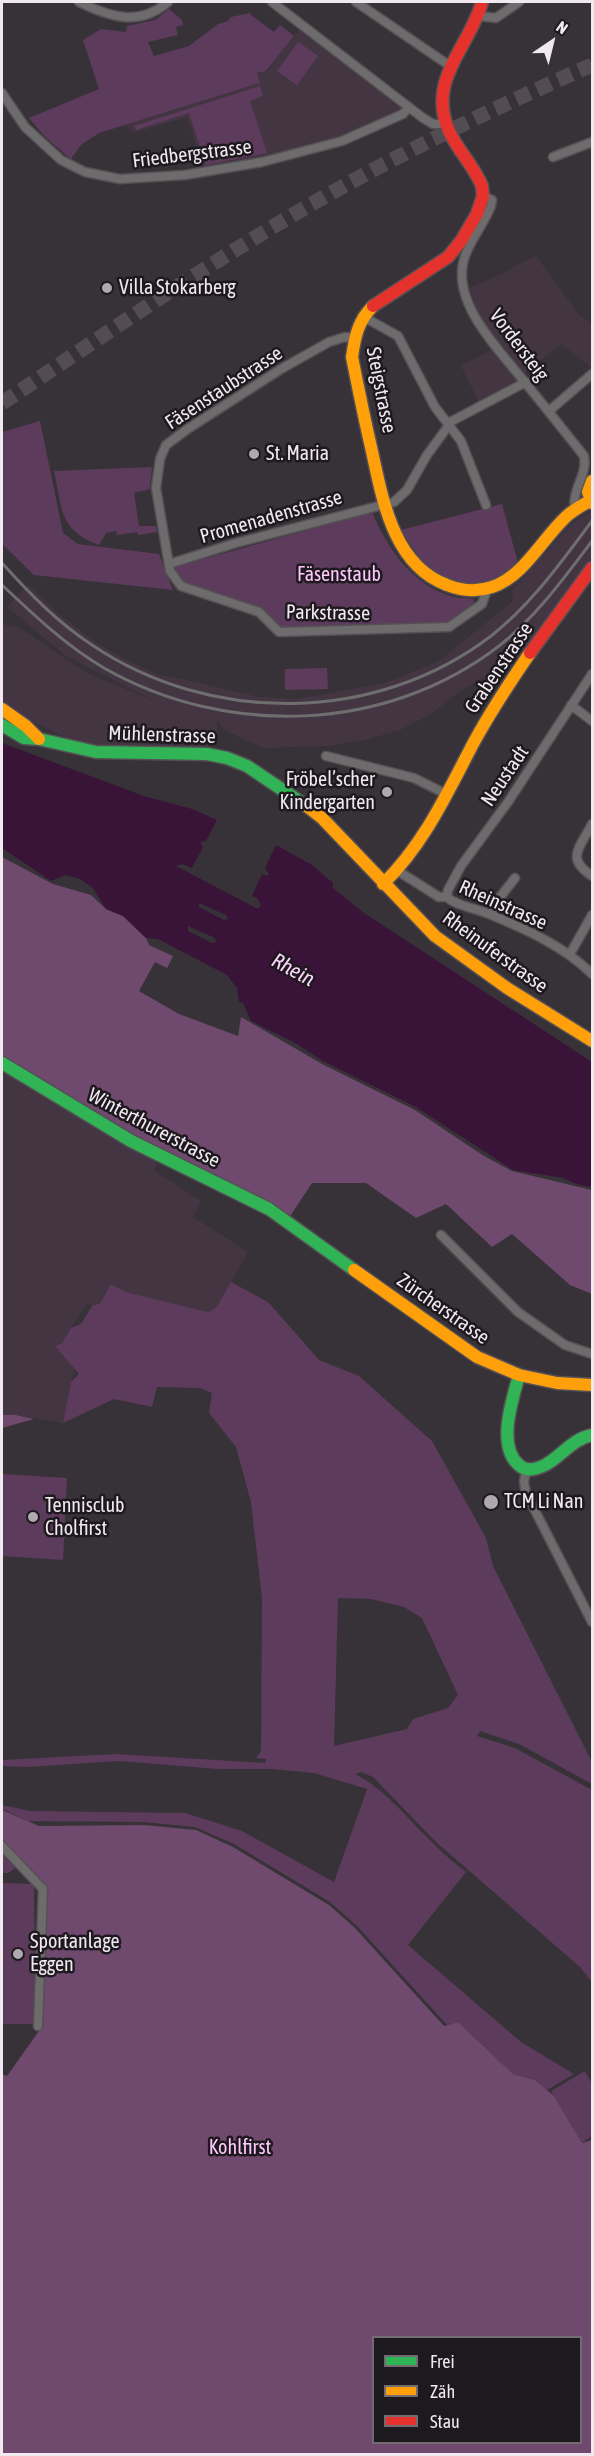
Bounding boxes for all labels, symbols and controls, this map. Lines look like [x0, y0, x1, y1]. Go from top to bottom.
north arrow [522, 12, 582, 72]
text: N [553, 17, 571, 37]
street label: Friedbergstrasse [131, 135, 253, 173]
place label: Villa Stokarberg [119, 276, 236, 300]
marker: Villa Stokarberg [100, 281, 114, 295]
street label: Vordersteig [484, 304, 554, 386]
street label: Fäsenstaubstrasse [161, 341, 287, 435]
street label: Steigstrasse [361, 345, 401, 435]
place label: St. Maria [266, 442, 329, 466]
marker: St. Maria [247, 447, 261, 461]
street label: Promenadenstrasse [197, 485, 345, 549]
park label: Fäsenstaub [297, 563, 381, 587]
street label: Parkstrasse [286, 600, 370, 626]
street label: Grabenstrasse [460, 618, 538, 718]
street label: Mühlenstrasse [108, 721, 216, 749]
street label: Neustadt [476, 741, 534, 811]
place label: Fröbel’scher Kindergarten [280, 768, 375, 815]
marker: Fröbel’scher Kindergarten [380, 785, 394, 799]
street label: Rheinstrasse [455, 875, 551, 935]
street label: Rheinuferstrasse [438, 906, 552, 998]
water label: Rhein [267, 948, 319, 992]
street label: Winterthurerstrasse [84, 1083, 224, 1173]
street label: Zürcherstrasse [392, 1268, 494, 1350]
place label: TCM Li Nan [504, 1490, 583, 1514]
marker: TCM Li Nan [482, 1493, 500, 1511]
place label: Tennisclub Cholfirst [45, 1494, 125, 1541]
marker: Tennisclub Cholfirst [26, 1510, 40, 1524]
place label: Sportanlage Eggen [30, 1930, 120, 1977]
marker: Sportanlage Eggen [11, 1947, 25, 1961]
park label: Kohlfirst [209, 2136, 271, 2160]
legend [372, 2336, 582, 2444]
text: Frei [430, 2351, 455, 2372]
text: Zäh [430, 2381, 455, 2402]
text: Stau [430, 2411, 460, 2432]

